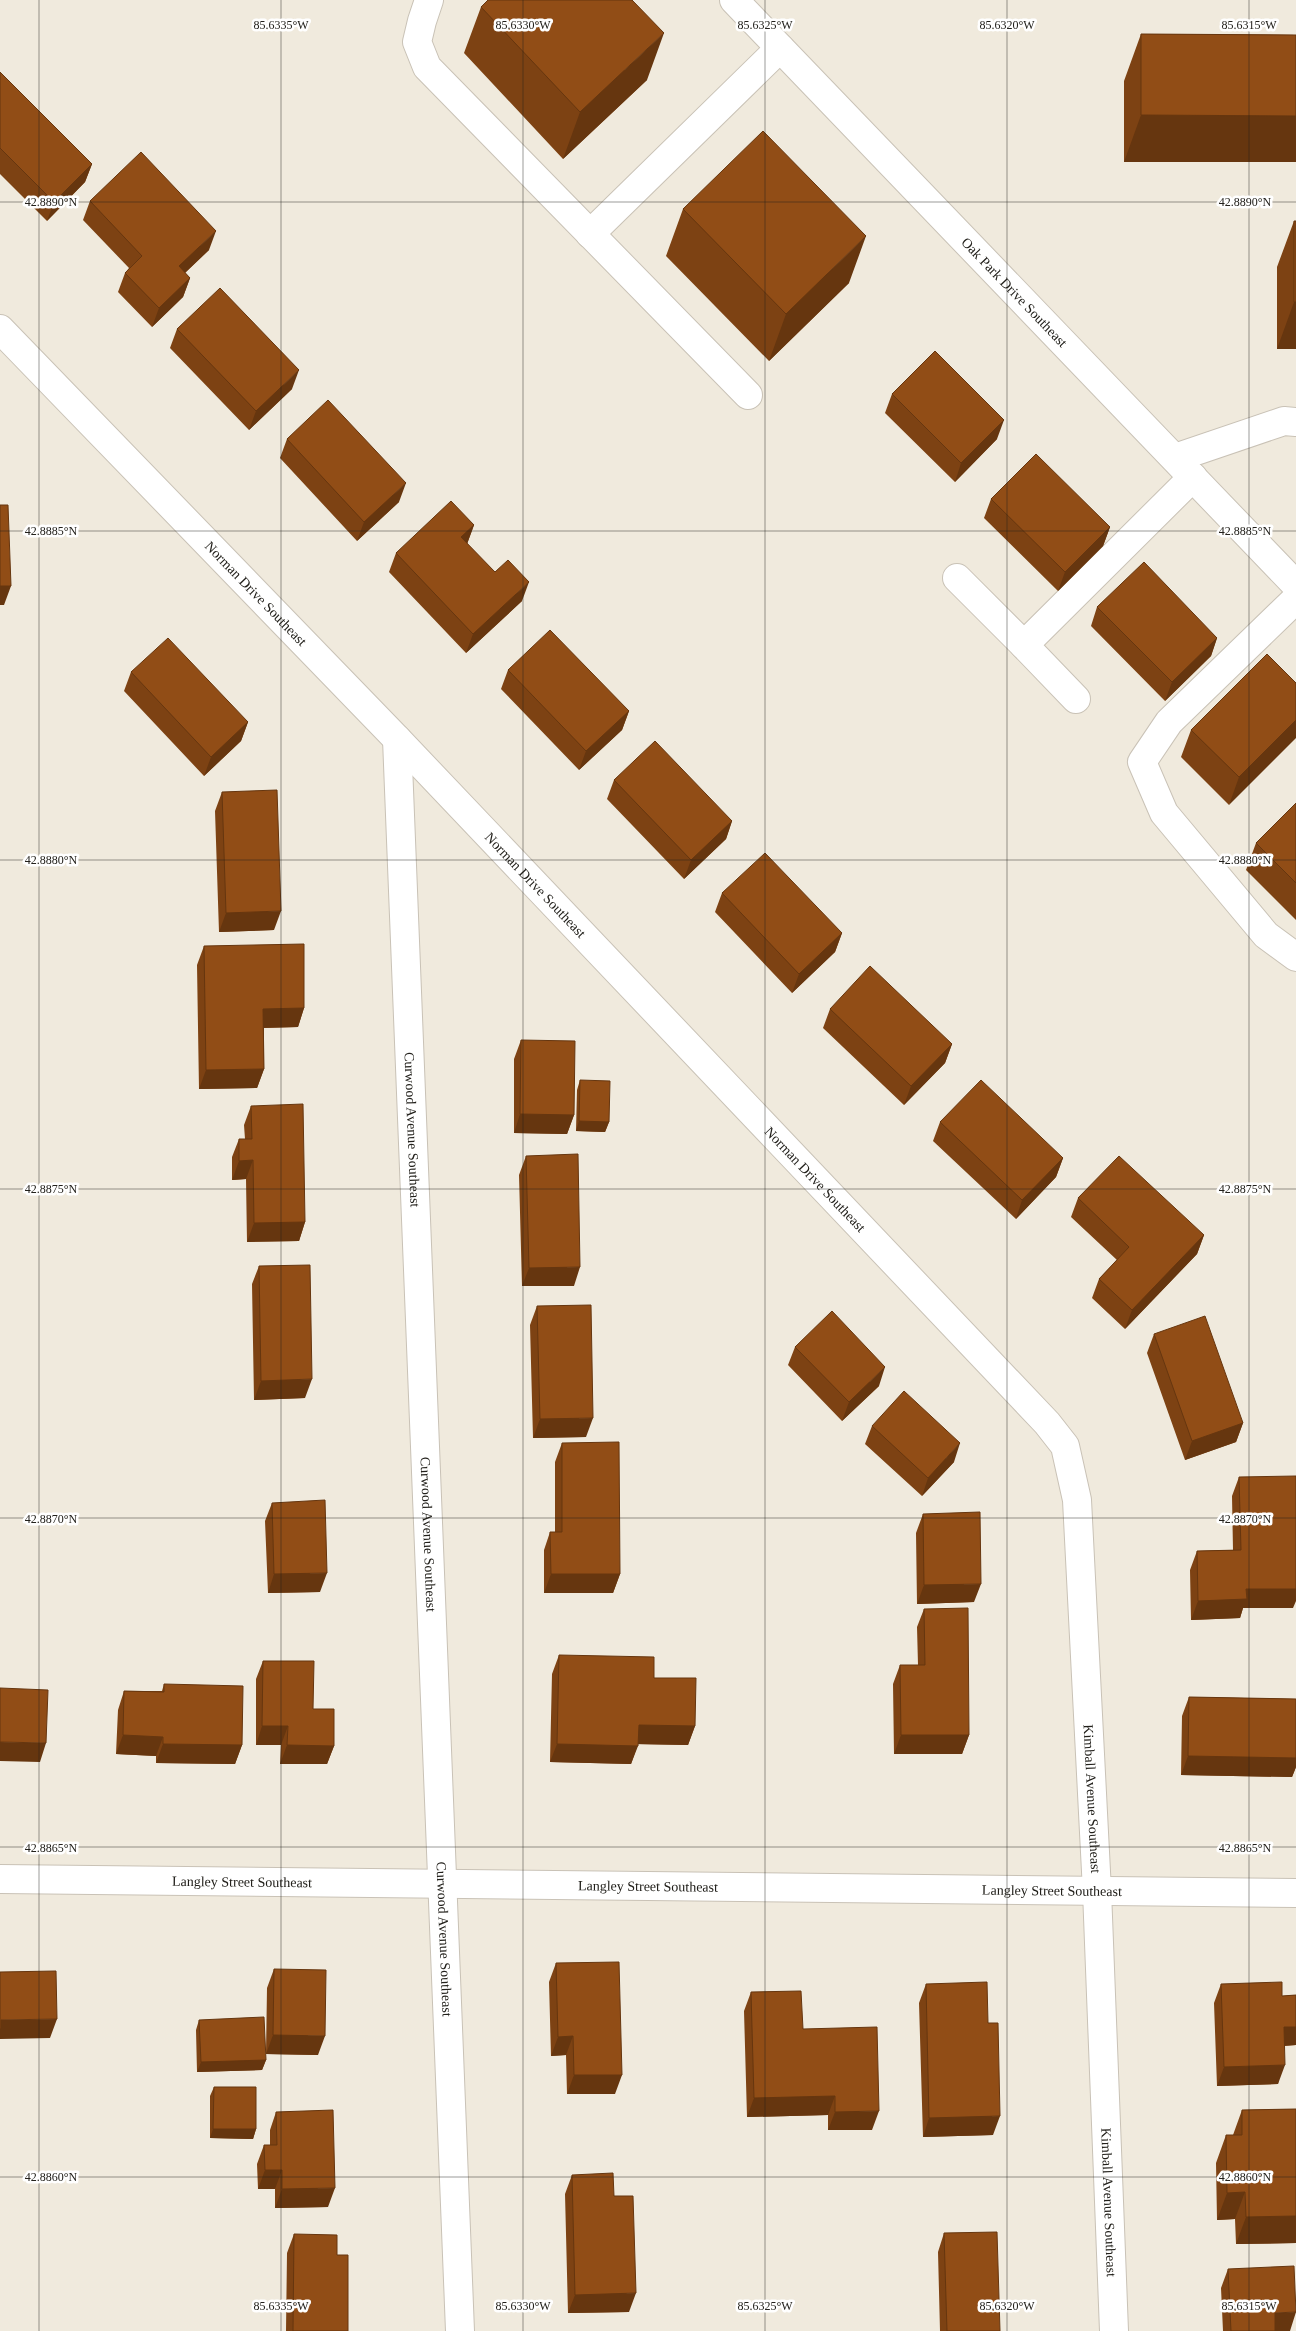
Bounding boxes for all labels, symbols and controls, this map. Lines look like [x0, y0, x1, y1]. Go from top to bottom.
text: 85.6335°W [253, 18, 309, 32]
text: 85.6330°W [495, 18, 551, 32]
text: 85.6325°W [737, 18, 793, 32]
text: 85.6320°W [979, 18, 1035, 32]
text: 85.6315°W [1221, 18, 1277, 32]
text: 42.8890°N [25, 195, 78, 209]
text: 42.8890°N [1219, 195, 1272, 209]
street label: Oak Park Drive Southeast [959, 234, 1071, 350]
text: 42.8885°N [25, 524, 78, 538]
text: 42.8885°N [1219, 524, 1272, 538]
street label: Norman Drive Southeast [202, 538, 310, 649]
street label: Norman Drive Southeast [482, 829, 589, 941]
text: 42.8880°N [25, 853, 78, 867]
text: 42.8880°N [1219, 853, 1272, 867]
street label: Curwood Avenue Southeast [402, 1052, 423, 1208]
street label: Norman Drive Southeast [762, 1124, 869, 1235]
text: 42.8875°N [25, 1182, 78, 1196]
text: 42.8875°N [1219, 1182, 1272, 1196]
street label: Curwood Avenue Southeast [418, 1456, 439, 1612]
text: 42.8870°N [25, 1512, 78, 1526]
text: 42.8870°N [1219, 1512, 1272, 1526]
street label: Kimball Avenue Southeast [1081, 1724, 1104, 1874]
text: 42.8865°N [25, 1841, 78, 1855]
text: 42.8865°N [1219, 1841, 1272, 1855]
street label: Curwood Avenue Southeast [434, 1861, 455, 2017]
street label: Langley Street Southeast [172, 1873, 312, 1890]
street label: Langley Street Southeast [578, 1878, 718, 1894]
street label: Langley Street Southeast [982, 1882, 1122, 1899]
street label: Kimball Avenue Southeast [1099, 2128, 1119, 2277]
text: 42.8860°N [25, 2170, 78, 2184]
text: 42.8860°N [1219, 2170, 1272, 2184]
text: 85.6335°W [253, 2299, 309, 2313]
text: 85.6330°W [495, 2299, 551, 2313]
text: 85.6325°W [737, 2299, 793, 2313]
text: 85.6320°W [979, 2299, 1035, 2313]
text: 85.6315°W [1221, 2299, 1277, 2313]

